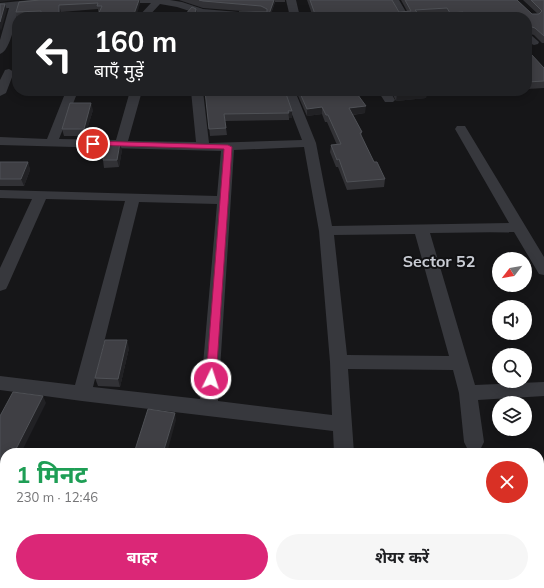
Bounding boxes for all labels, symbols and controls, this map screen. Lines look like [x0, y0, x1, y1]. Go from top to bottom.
text: 160 m [94, 24, 177, 59]
icon: left [28, 28, 80, 80]
text: बाएँ मुड़ें [94, 59, 144, 82]
pin [76, 127, 110, 161]
icon: arrive [82, 133, 104, 155]
district label: Sector 52 [403, 251, 475, 271]
north arrow [492, 252, 532, 292]
map controls [492, 252, 532, 436]
button: sound [492, 300, 532, 340]
button: search [492, 348, 532, 388]
position arrow [190, 358, 232, 400]
button: layers [492, 396, 532, 436]
text: 1 मिनट [16, 459, 87, 489]
button: close [486, 461, 528, 503]
text: 230 m · 12:46 [16, 489, 98, 505]
button: बाहर [16, 534, 268, 580]
button: शेयर करें [276, 534, 528, 580]

